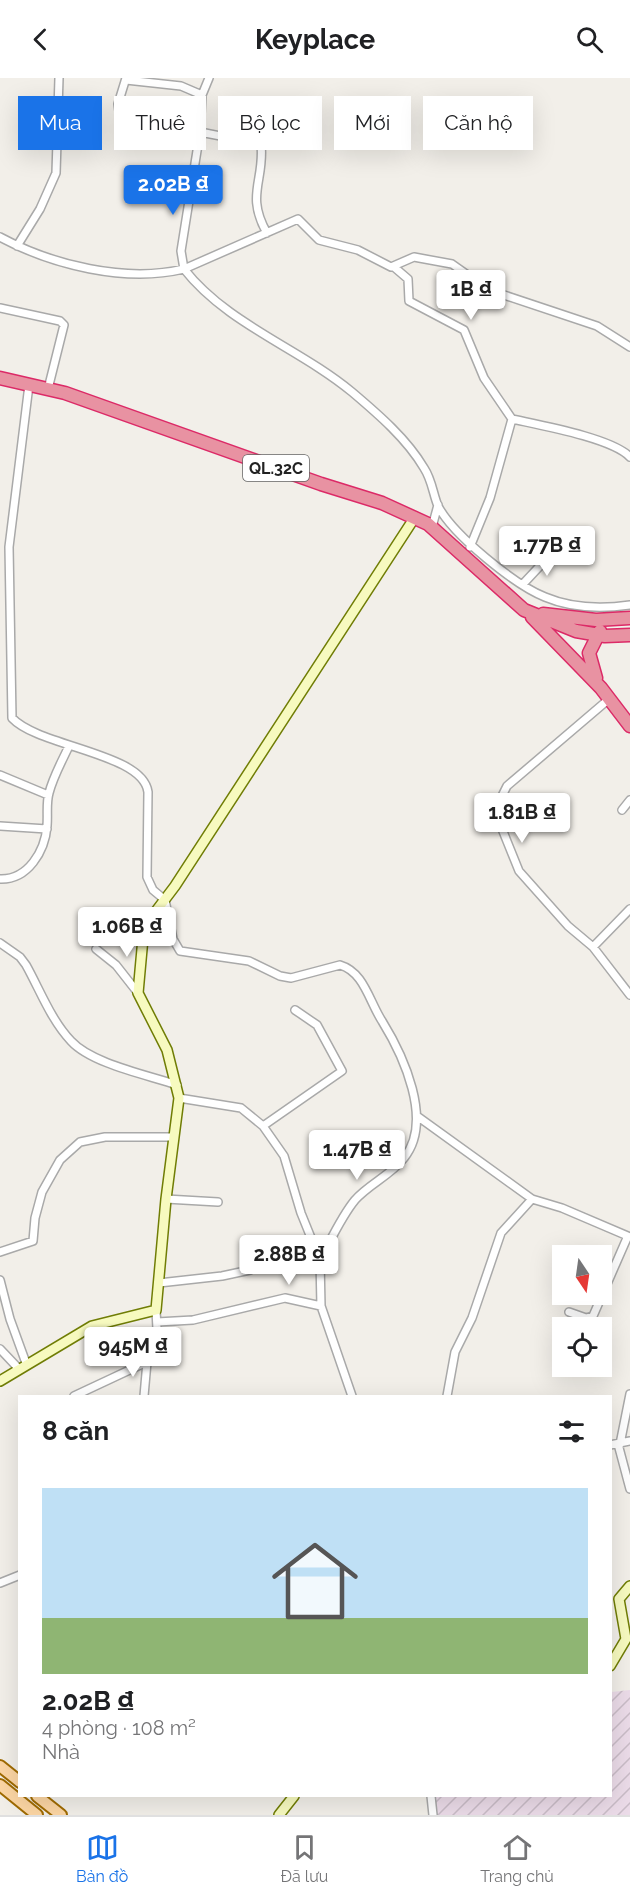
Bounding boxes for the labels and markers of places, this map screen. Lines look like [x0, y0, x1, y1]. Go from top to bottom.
pin: 2.02B ₫ [118, 165, 228, 216]
pin: 1B ₫ [435, 270, 507, 321]
pin: 1.77B ₫ [492, 526, 602, 577]
pin: 1.81B ₫ [467, 793, 577, 844]
pin: 1.06B ₫ [72, 907, 182, 958]
pin: 1.47B ₫ [302, 1130, 412, 1181]
pin: 2.88B ₫ [234, 1235, 344, 1286]
pin: 945M ₫ [84, 1327, 182, 1378]

